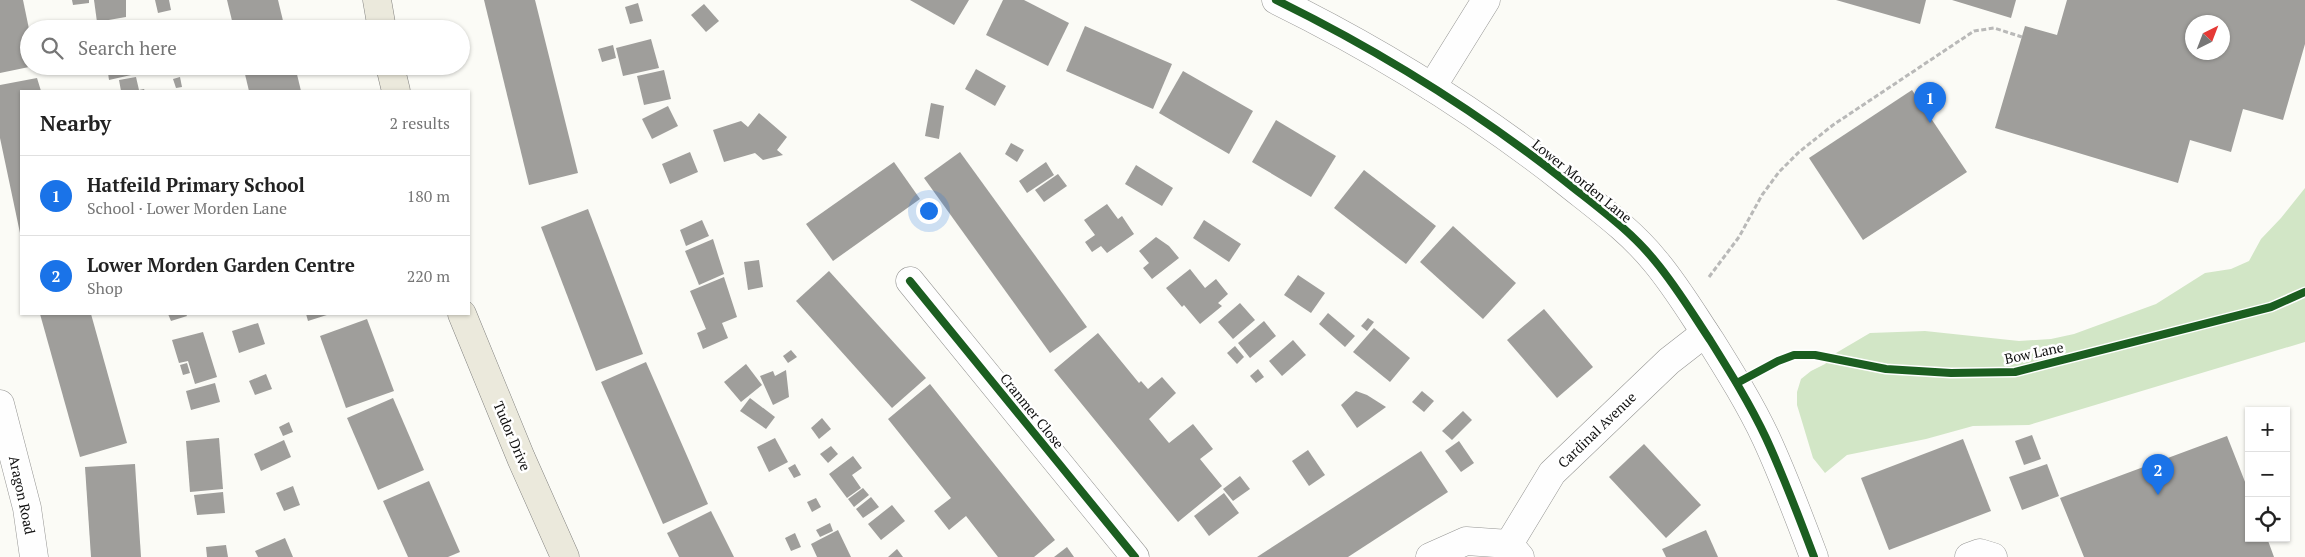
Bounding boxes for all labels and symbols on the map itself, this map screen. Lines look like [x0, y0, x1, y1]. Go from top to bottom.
north arrow [2185, 15, 2230, 60]
pin: 1 [1914, 82, 1946, 123]
street label: Lower Morden Lane [1529, 135, 1636, 227]
your location [916, 198, 942, 224]
street label: Bow Lane [2003, 337, 2065, 368]
street label: Cranmer Close [996, 369, 1069, 452]
street label: Cardinal Avenue [1553, 387, 1640, 472]
street label: Tudor Drive [489, 398, 536, 474]
street label: Aragon Road [5, 454, 40, 536]
pin: 2 [2142, 454, 2174, 495]

